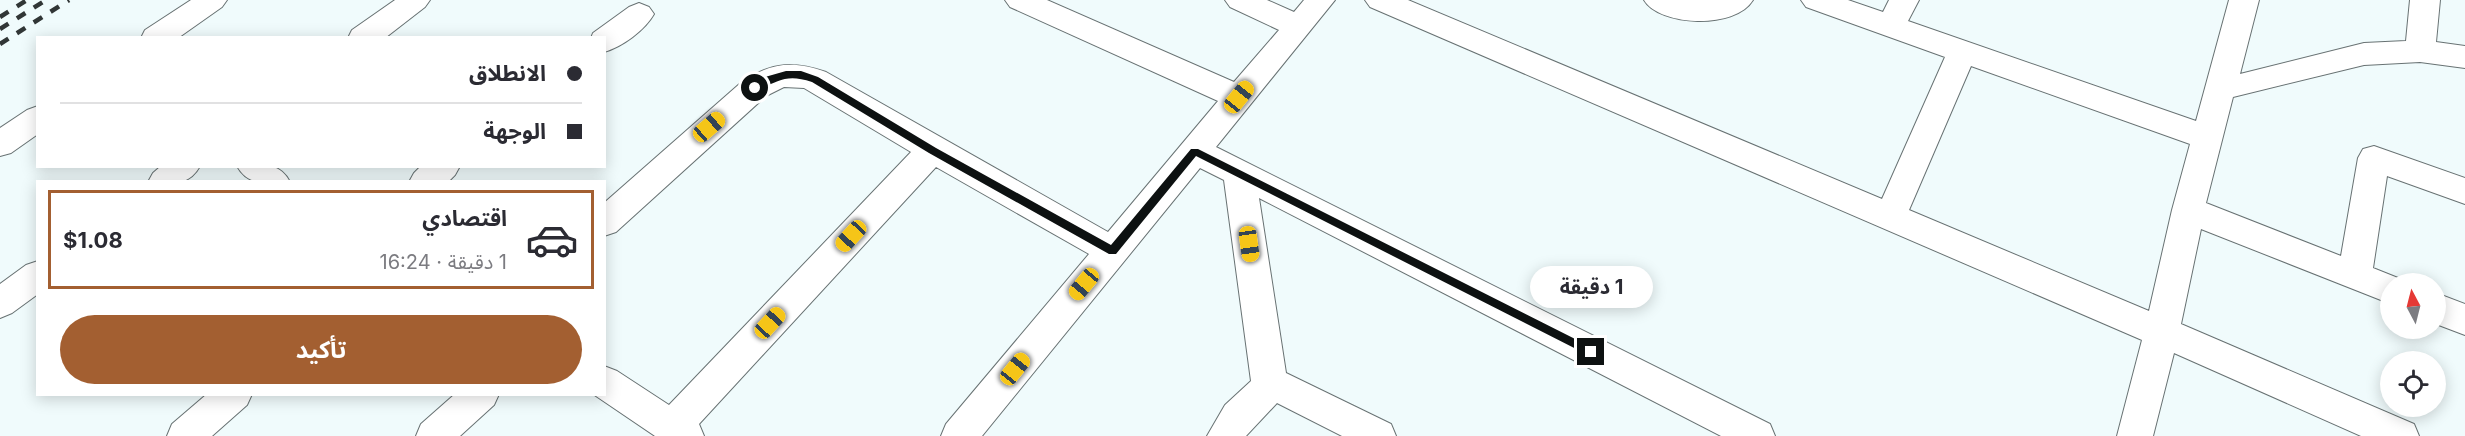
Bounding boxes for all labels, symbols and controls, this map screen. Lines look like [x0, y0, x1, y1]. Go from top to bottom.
text: الانطلاق [469, 60, 546, 86]
route start [741, 74, 768, 101]
car [1221, 77, 1257, 117]
car [690, 108, 728, 146]
text: الوجهة [483, 118, 546, 144]
text: اقتصادي [422, 205, 507, 231]
icon: car [525, 213, 579, 267]
car [832, 217, 870, 255]
car [1238, 225, 1260, 263]
text: $1.08 [63, 227, 123, 253]
text: 1 دقيقة · 16:24 [380, 250, 507, 274]
car [1066, 264, 1102, 304]
callout: 1 دقيقة [1530, 265, 1652, 307]
north arrow [2380, 273, 2446, 339]
map controls [2380, 273, 2446, 417]
text: 1 دقيقة [1560, 275, 1623, 299]
car [751, 304, 789, 342]
button: تأكيد [60, 315, 582, 384]
route end [1577, 338, 1604, 365]
car [997, 349, 1033, 389]
button: locate [2380, 351, 2446, 417]

